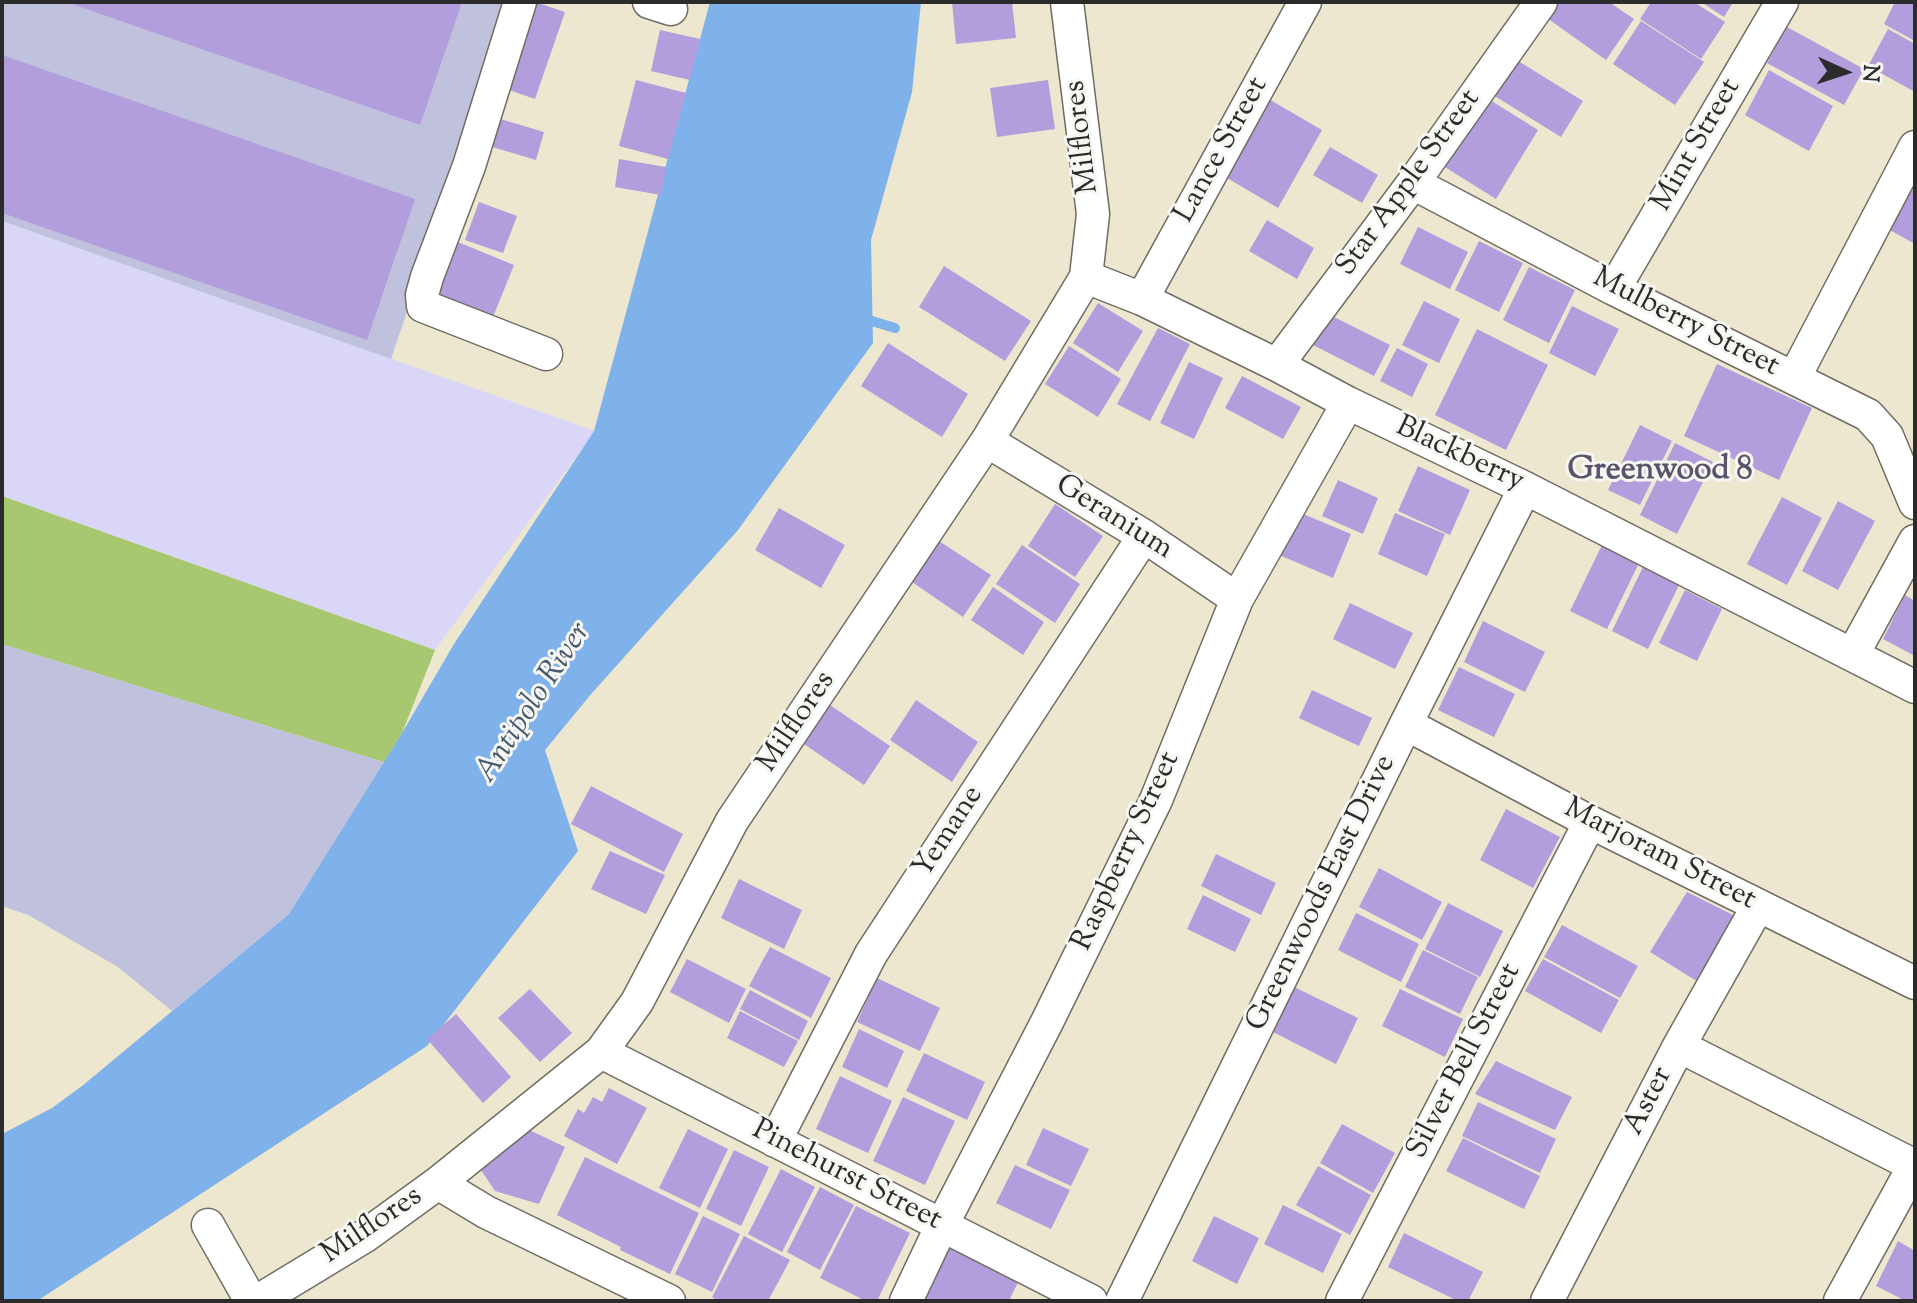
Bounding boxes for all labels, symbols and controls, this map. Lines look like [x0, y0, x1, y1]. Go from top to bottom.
north arrow [1805, 32, 1885, 112]
text: N [1853, 64, 1885, 83]
street label: Lance Street [1168, 72, 1278, 230]
street label: Mint Street [1646, 73, 1750, 219]
street label: Milflores [1059, 78, 1109, 196]
street label: Star Apple Street [1330, 84, 1490, 284]
street label: Mulberry Street [1586, 262, 1784, 386]
street label: Blackberry [1389, 411, 1529, 501]
district label: Greenwood 8 [1568, 454, 1752, 492]
street label: Geranium [1048, 469, 1178, 569]
water label: Antipolo River [469, 616, 601, 792]
street label: Milflores [751, 666, 845, 780]
street label: Raspberry Street [1066, 747, 1190, 957]
street label: Greenwoods East Drive [1240, 750, 1406, 1038]
street label: Yemane [907, 780, 993, 886]
street label: Marjoram Street [1557, 792, 1761, 920]
street label: Silver Bell Street [1401, 958, 1531, 1166]
street label: Aster [1618, 1062, 1682, 1142]
street label: Pinehurst Street [745, 1114, 947, 1240]
street label: Milflores [316, 1180, 430, 1274]

